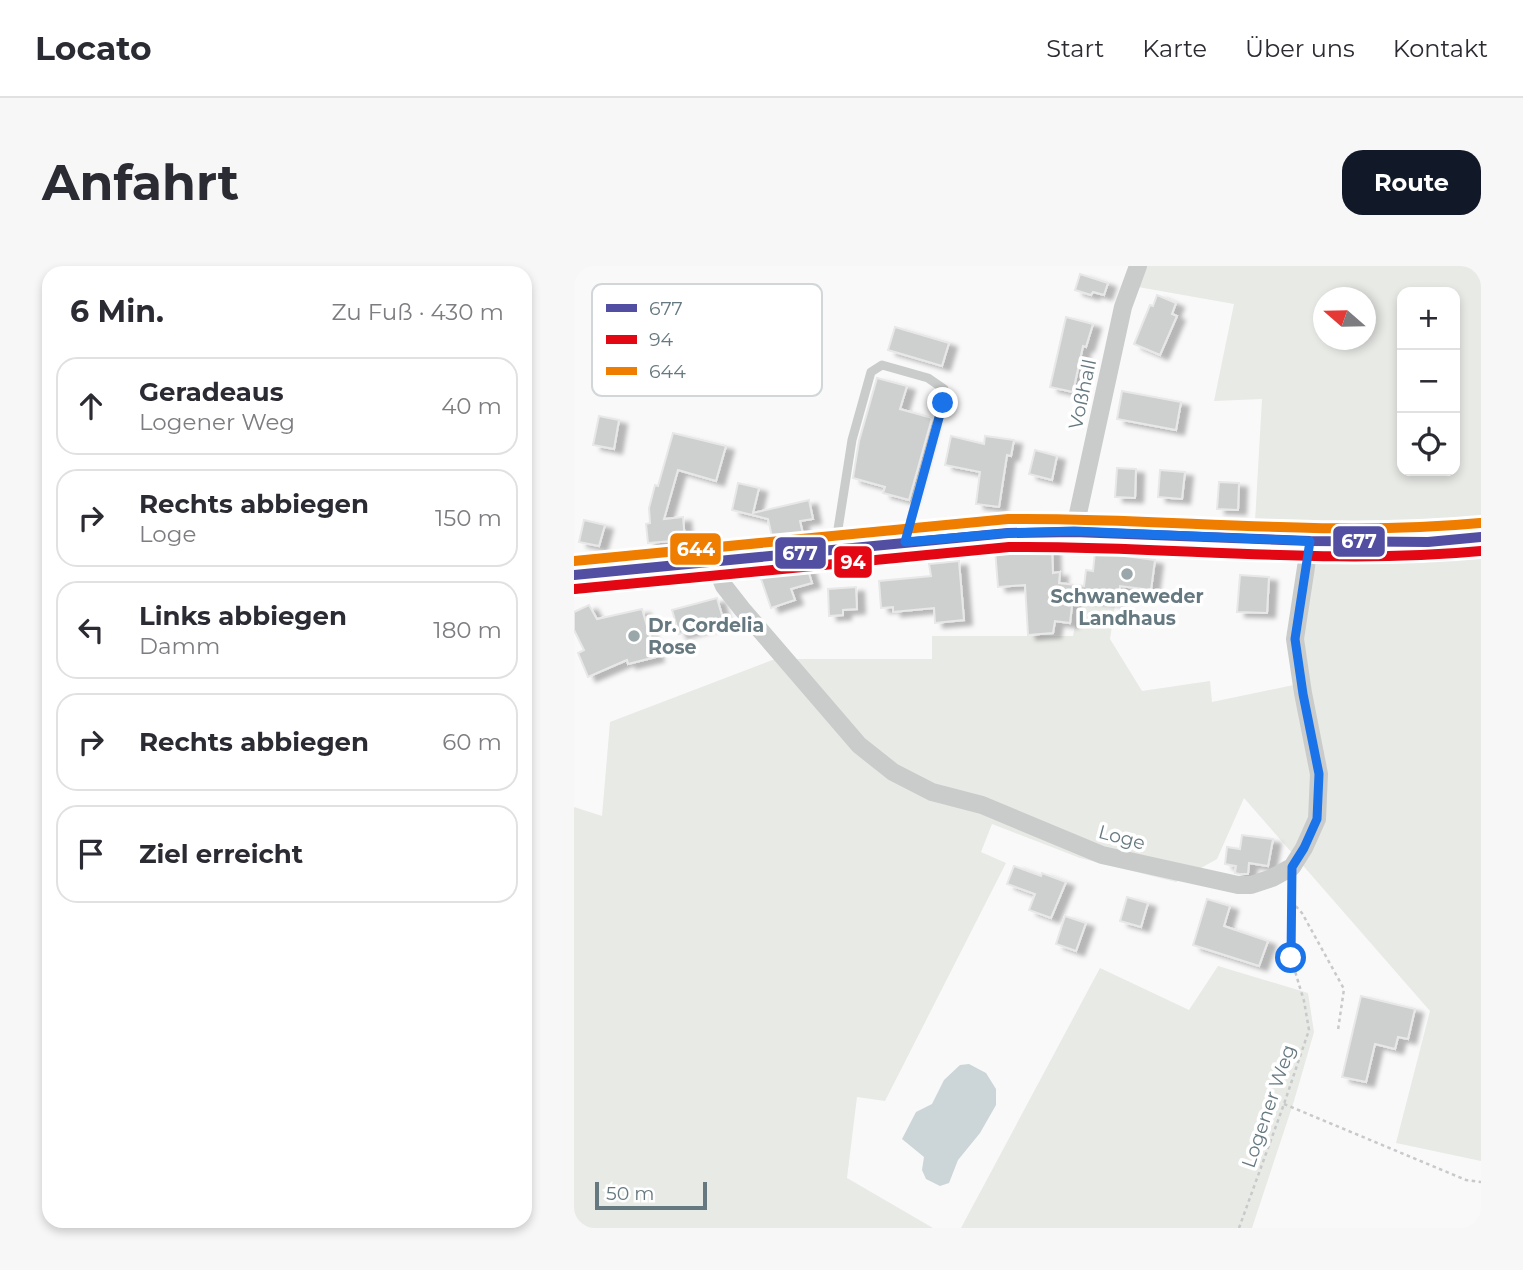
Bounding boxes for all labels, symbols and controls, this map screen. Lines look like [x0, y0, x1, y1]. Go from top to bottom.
text: Locato [35, 28, 152, 68]
text: Start [1046, 34, 1104, 63]
text: Karte [1142, 34, 1207, 63]
text: Über uns [1245, 34, 1355, 63]
text: Kontakt [1393, 34, 1488, 63]
button: Route [1342, 150, 1481, 215]
text: Anfahrt [42, 153, 239, 212]
legend [592, 284, 822, 396]
north arrow [1313, 287, 1376, 350]
map controls [1397, 287, 1460, 476]
button: + [1397, 287, 1460, 350]
text: 6 Min. [70, 293, 164, 330]
text: 677 [649, 297, 683, 320]
text: Zu Fuß · 430 m [331, 298, 504, 326]
text: 94 [649, 328, 674, 351]
button: − [1397, 350, 1460, 413]
street label: Voßhall [1064, 357, 1101, 431]
text: 644 [649, 360, 686, 383]
text: Geradeaus [139, 376, 284, 408]
icon: ahead [72, 387, 110, 425]
route end [927, 387, 958, 418]
text: 40 m [441, 392, 502, 420]
text: Logener Weg [139, 408, 295, 436]
button: locate [1397, 413, 1460, 476]
text: Rechts abbiegen [139, 488, 369, 520]
icon: right [72, 499, 110, 537]
text: 150 m [435, 504, 502, 532]
text: Loge [139, 520, 196, 548]
line badge: 677 [1332, 525, 1386, 558]
text: 677 [1341, 530, 1377, 553]
line badge: 644 [669, 532, 722, 566]
line badge: 677 [774, 536, 827, 570]
text: 644 [677, 538, 715, 561]
text: 677 [782, 542, 818, 565]
line badge: 94 [833, 545, 873, 579]
text: 94 [840, 551, 866, 574]
marker: Schwaneweder Landhaus [1119, 566, 1135, 582]
place label: Schwaneweder Landhaus [1050, 585, 1204, 630]
text: Links abbiegen [139, 600, 347, 632]
icon: left [72, 611, 110, 649]
place label: Dr. Cordelia Rose [648, 614, 764, 659]
text: 180 m [433, 616, 502, 644]
marker: Dr. Cordelia Rose [626, 628, 642, 644]
text: Damm [139, 632, 220, 660]
icon: right [72, 723, 110, 761]
text: Rechts abbiegen [139, 726, 369, 758]
text: 60 m [442, 728, 502, 756]
street label: Loge [1096, 820, 1148, 855]
icon: arrive [72, 835, 110, 873]
text: Ziel erreicht [139, 838, 303, 870]
route start [1275, 942, 1306, 973]
street label: Logener Weg [1237, 1041, 1300, 1171]
scale bar [595, 1179, 707, 1211]
text: 50 m [606, 1182, 654, 1205]

